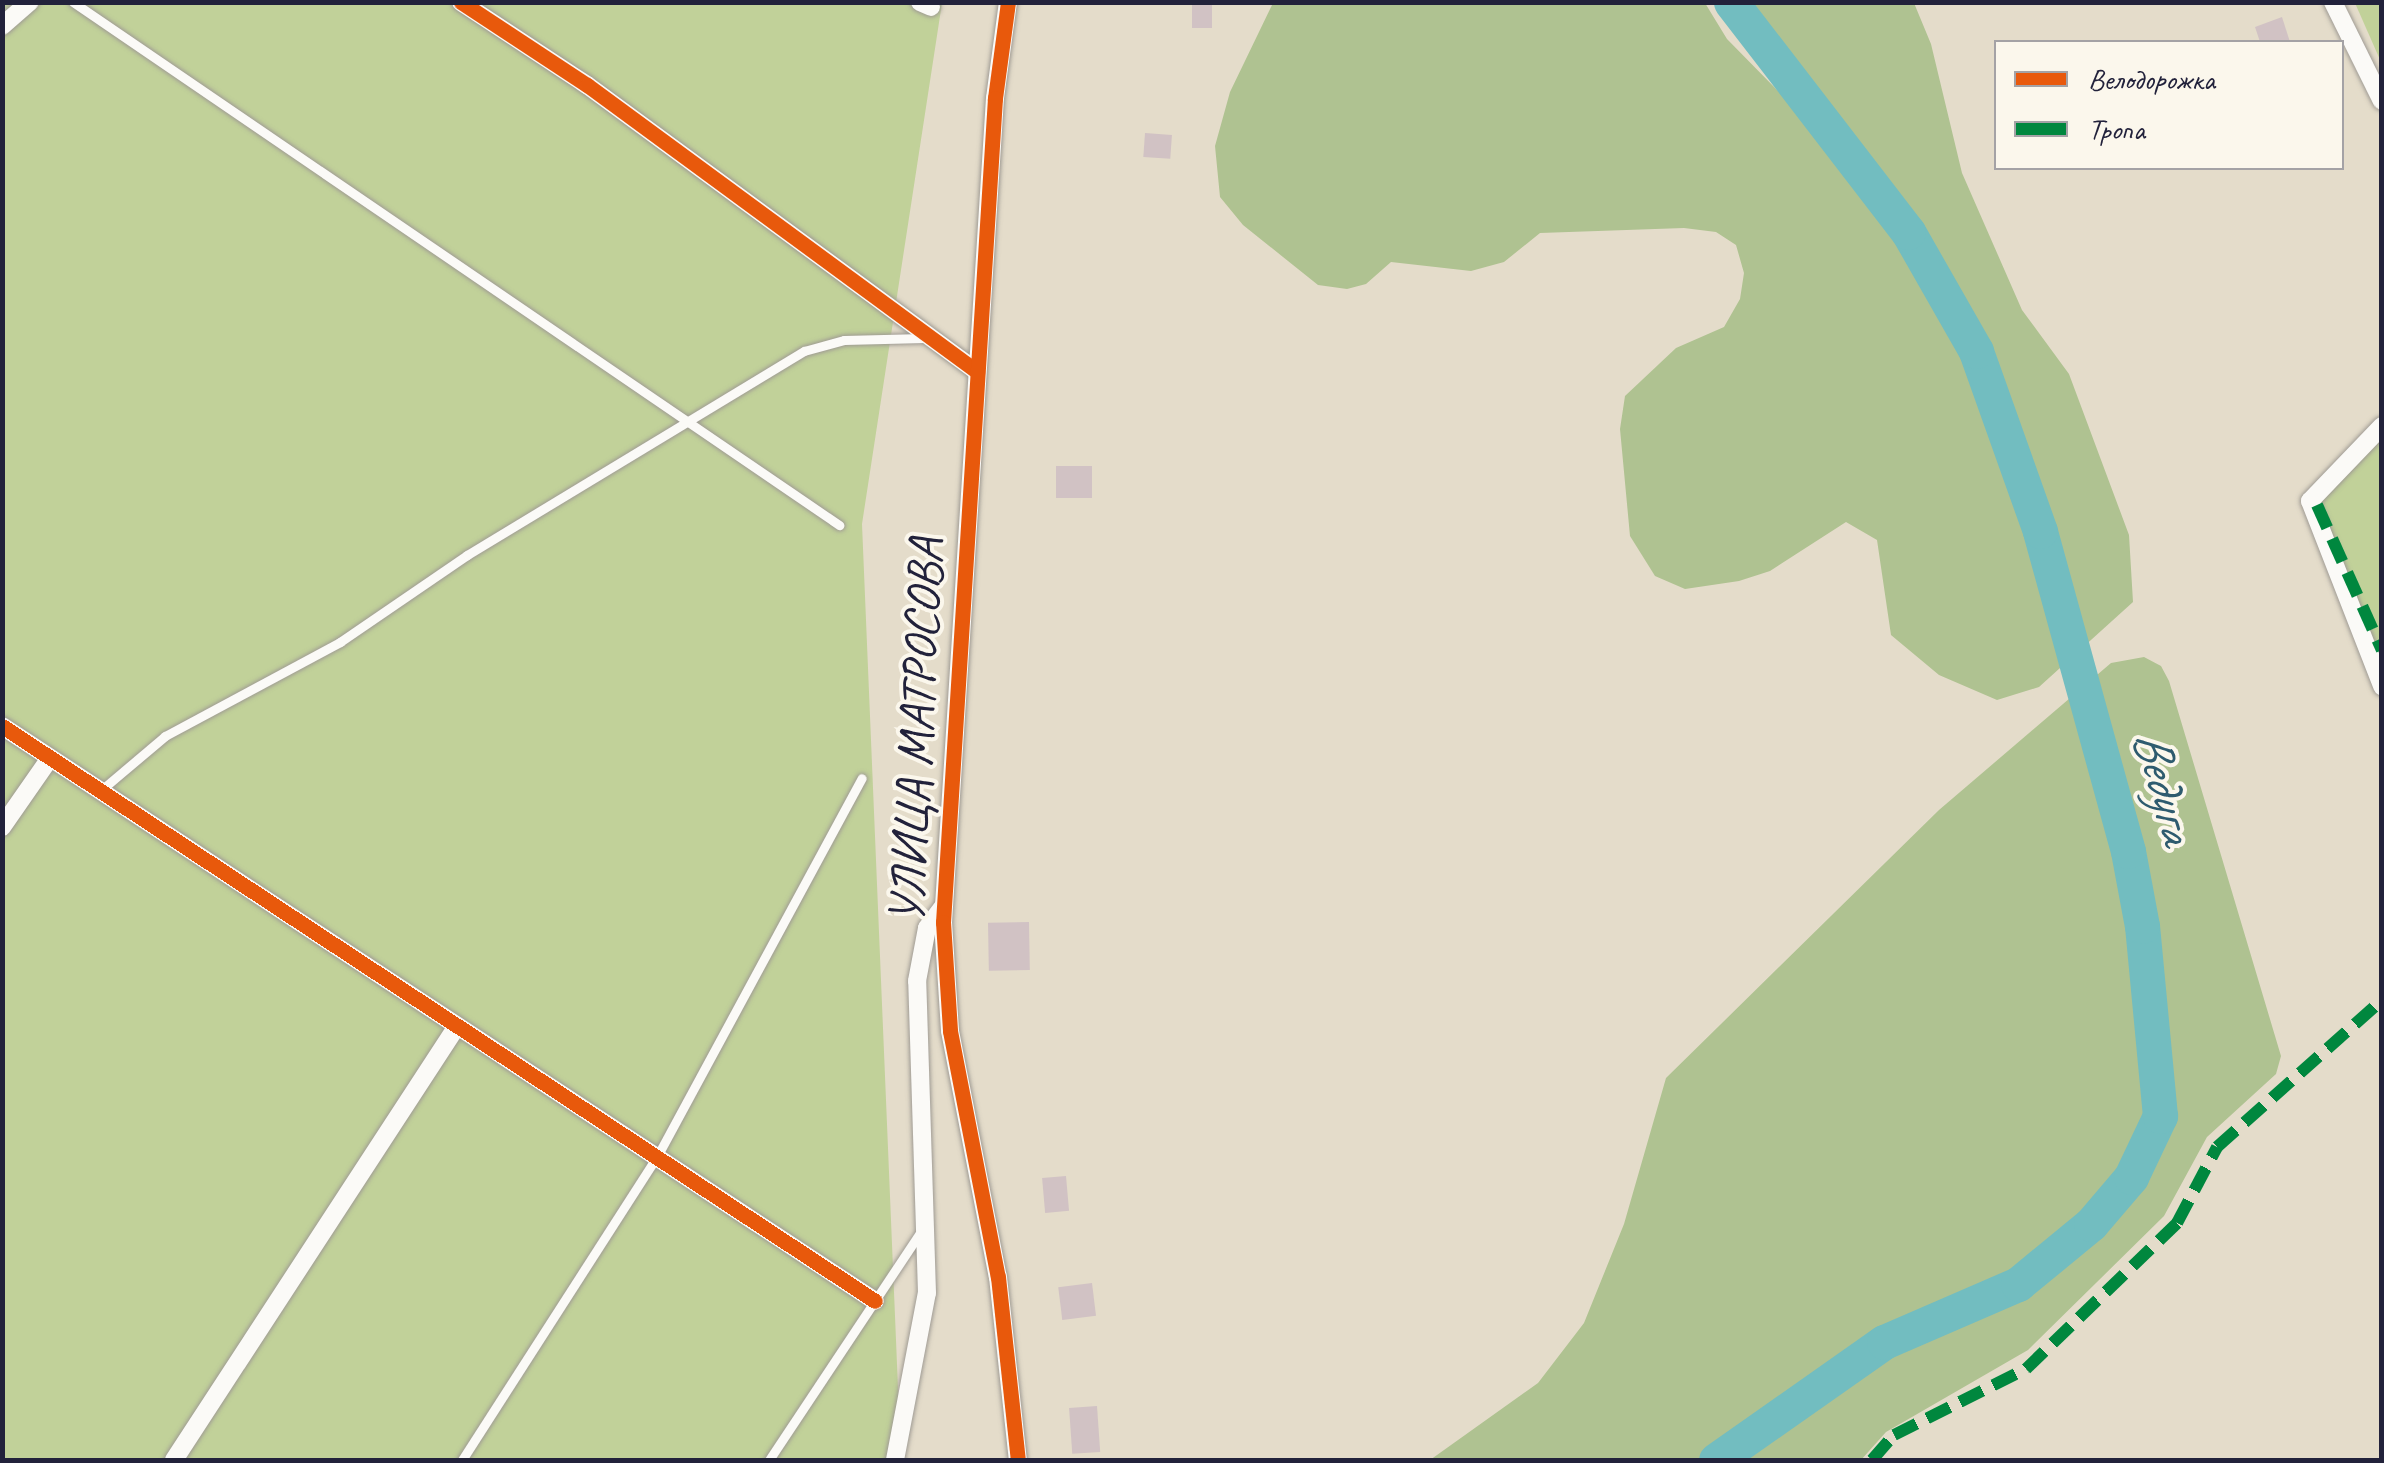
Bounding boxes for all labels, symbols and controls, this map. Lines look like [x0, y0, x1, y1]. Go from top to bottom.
legend [1994, 40, 2344, 170]
text: Велодорожка [2088, 60, 2215, 98]
text: Тропа [2088, 110, 2145, 148]
street label: УЛИЦА МАТРОСОВА [876, 536, 956, 926]
water label: Ведуга [2119, 723, 2209, 849]

